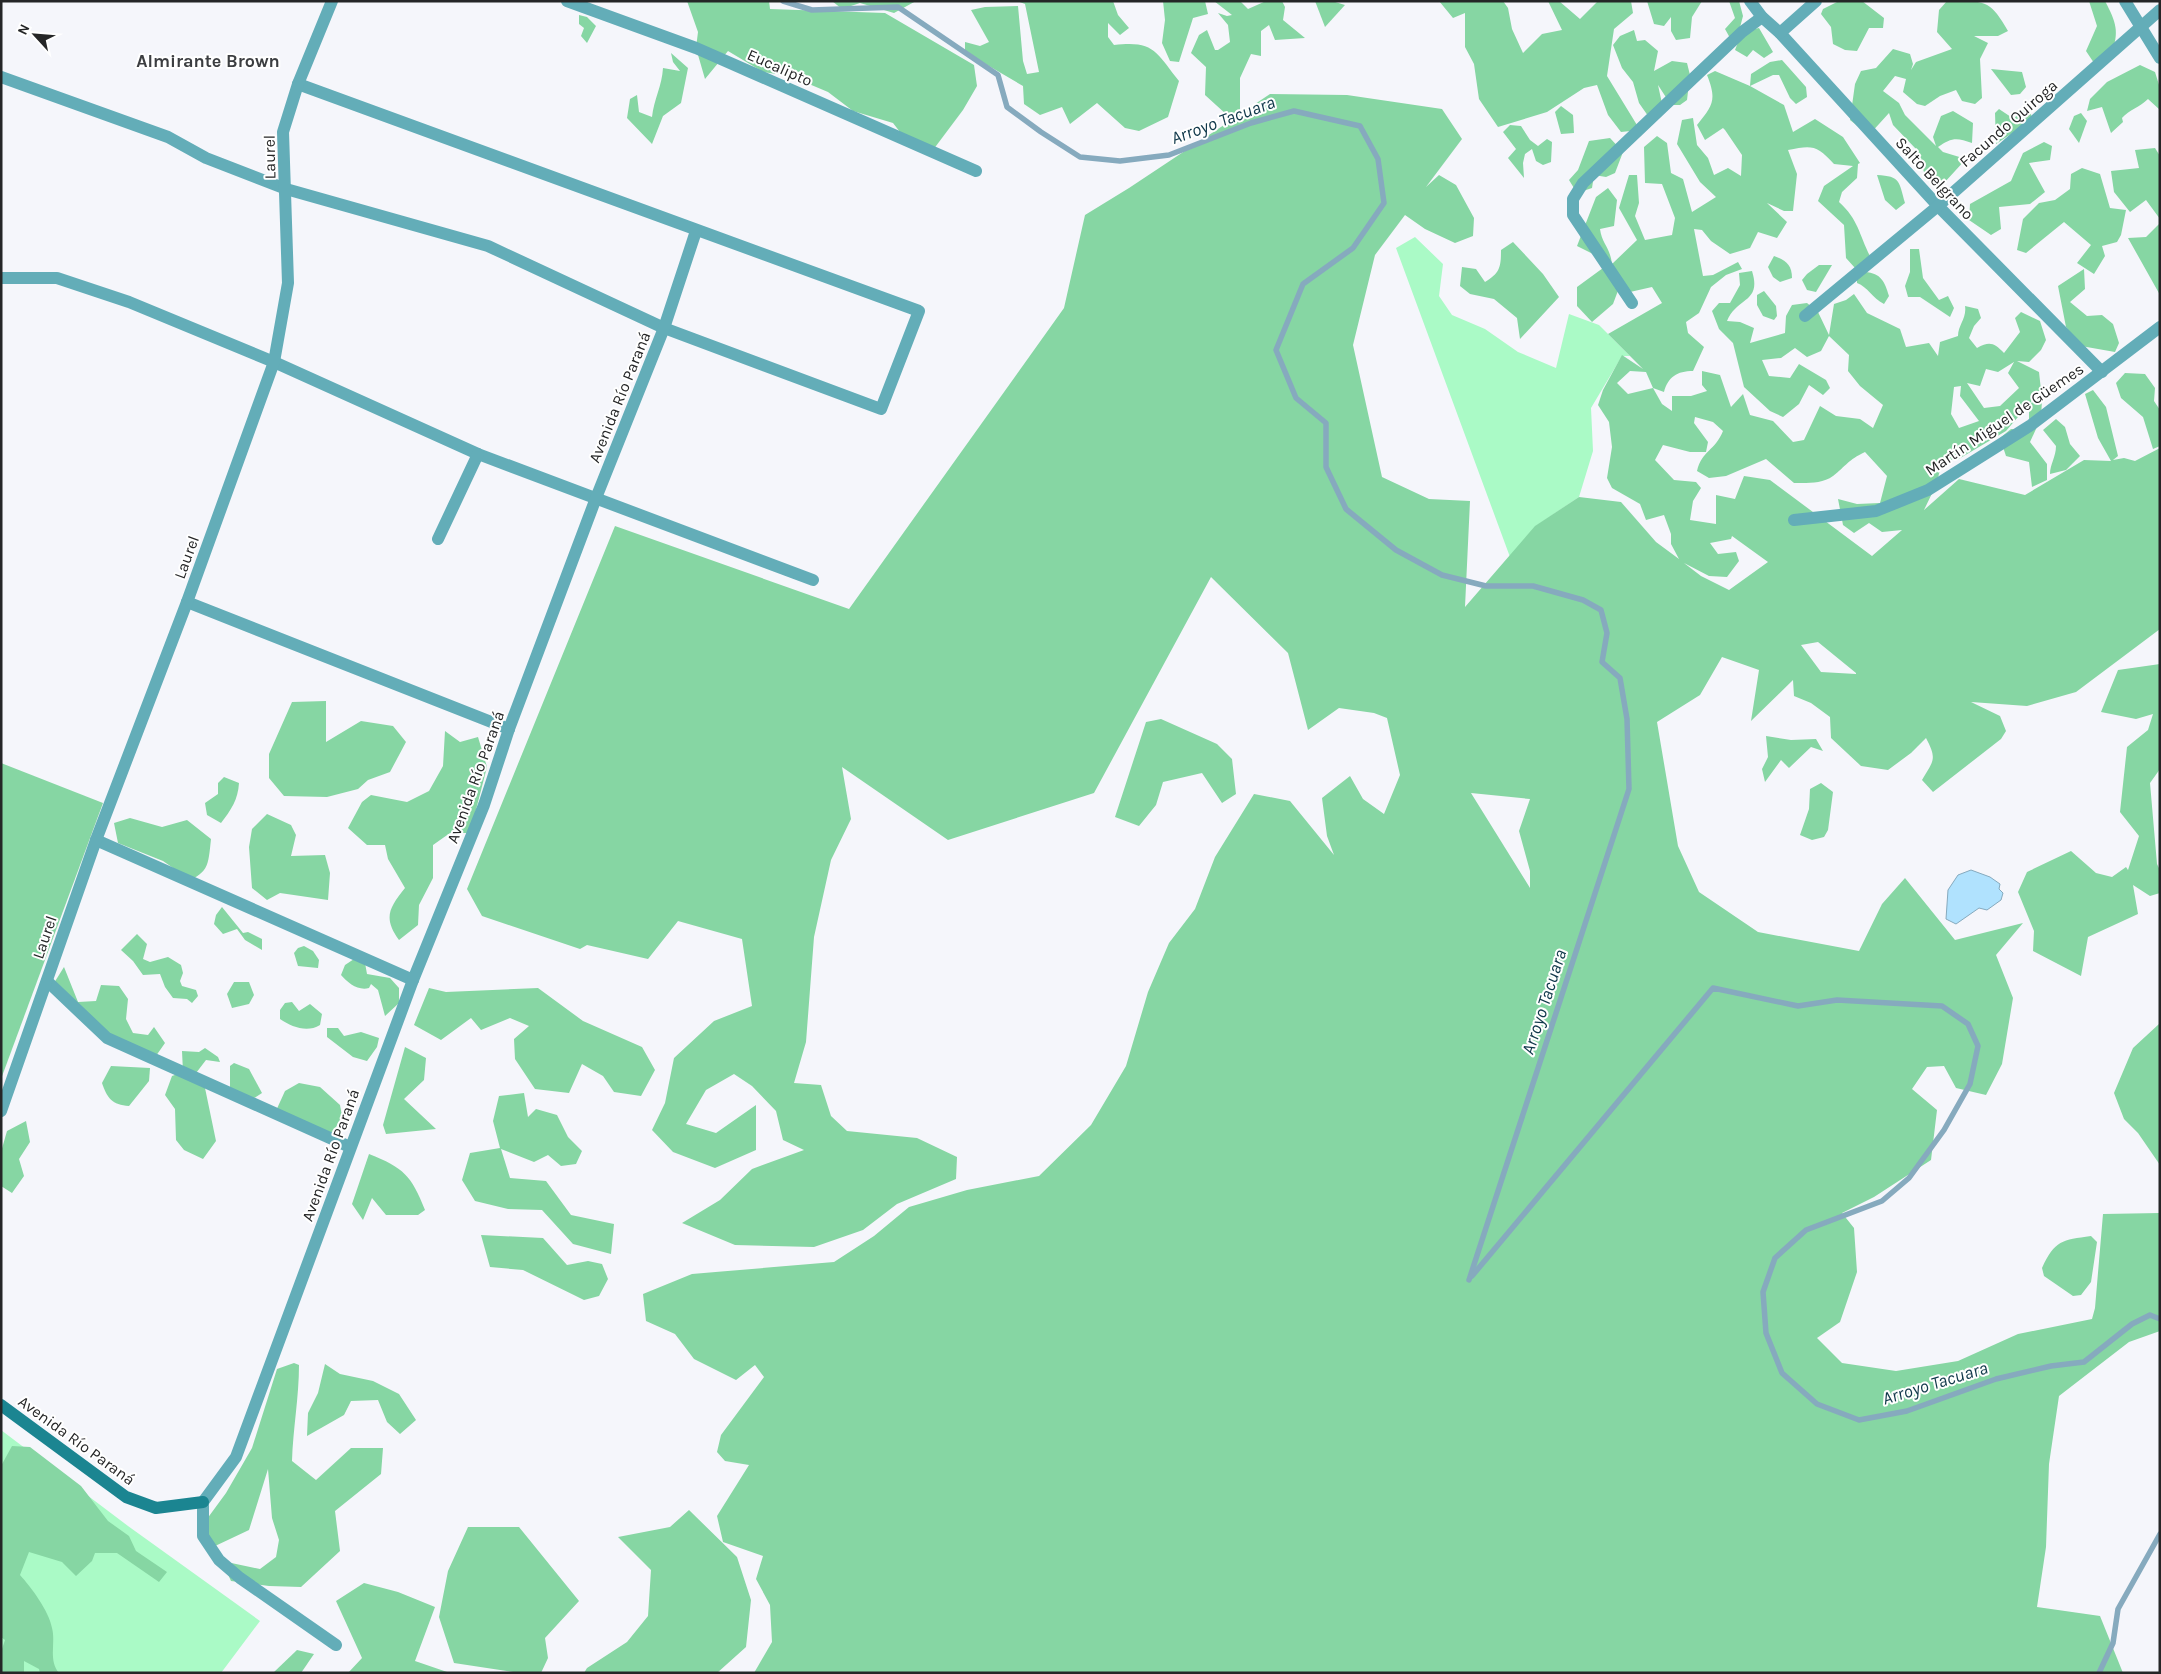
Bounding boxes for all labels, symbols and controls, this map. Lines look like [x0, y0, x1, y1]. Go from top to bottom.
north arrow [10, 10, 60, 60]
text: N [14, 21, 34, 38]
street label: Eucalipto [744, 45, 815, 90]
district label: Almirante Brown [136, 50, 280, 72]
street label: Facundo Quiroga [1955, 76, 2061, 171]
water label: Arroyo Tacuara [1168, 91, 1278, 149]
street label: Salto Belgrano [1891, 133, 1978, 224]
street label: Laurel [260, 135, 279, 179]
street label: Avenida Río Paraná [585, 329, 654, 465]
street label: Martín Miguel de Güemes [1921, 359, 2087, 480]
street label: Laurel [170, 533, 203, 581]
street label: Avenida Río Paraná [443, 708, 508, 846]
street label: Laurel [28, 913, 61, 961]
water label: Arroyo Tacuara [1517, 947, 1571, 1057]
street label: Avenida Río Paraná [298, 1086, 363, 1224]
water label: Arroyo Tacuara [1880, 1357, 1990, 1409]
street label: Avenida Río Paraná [15, 1392, 139, 1489]

